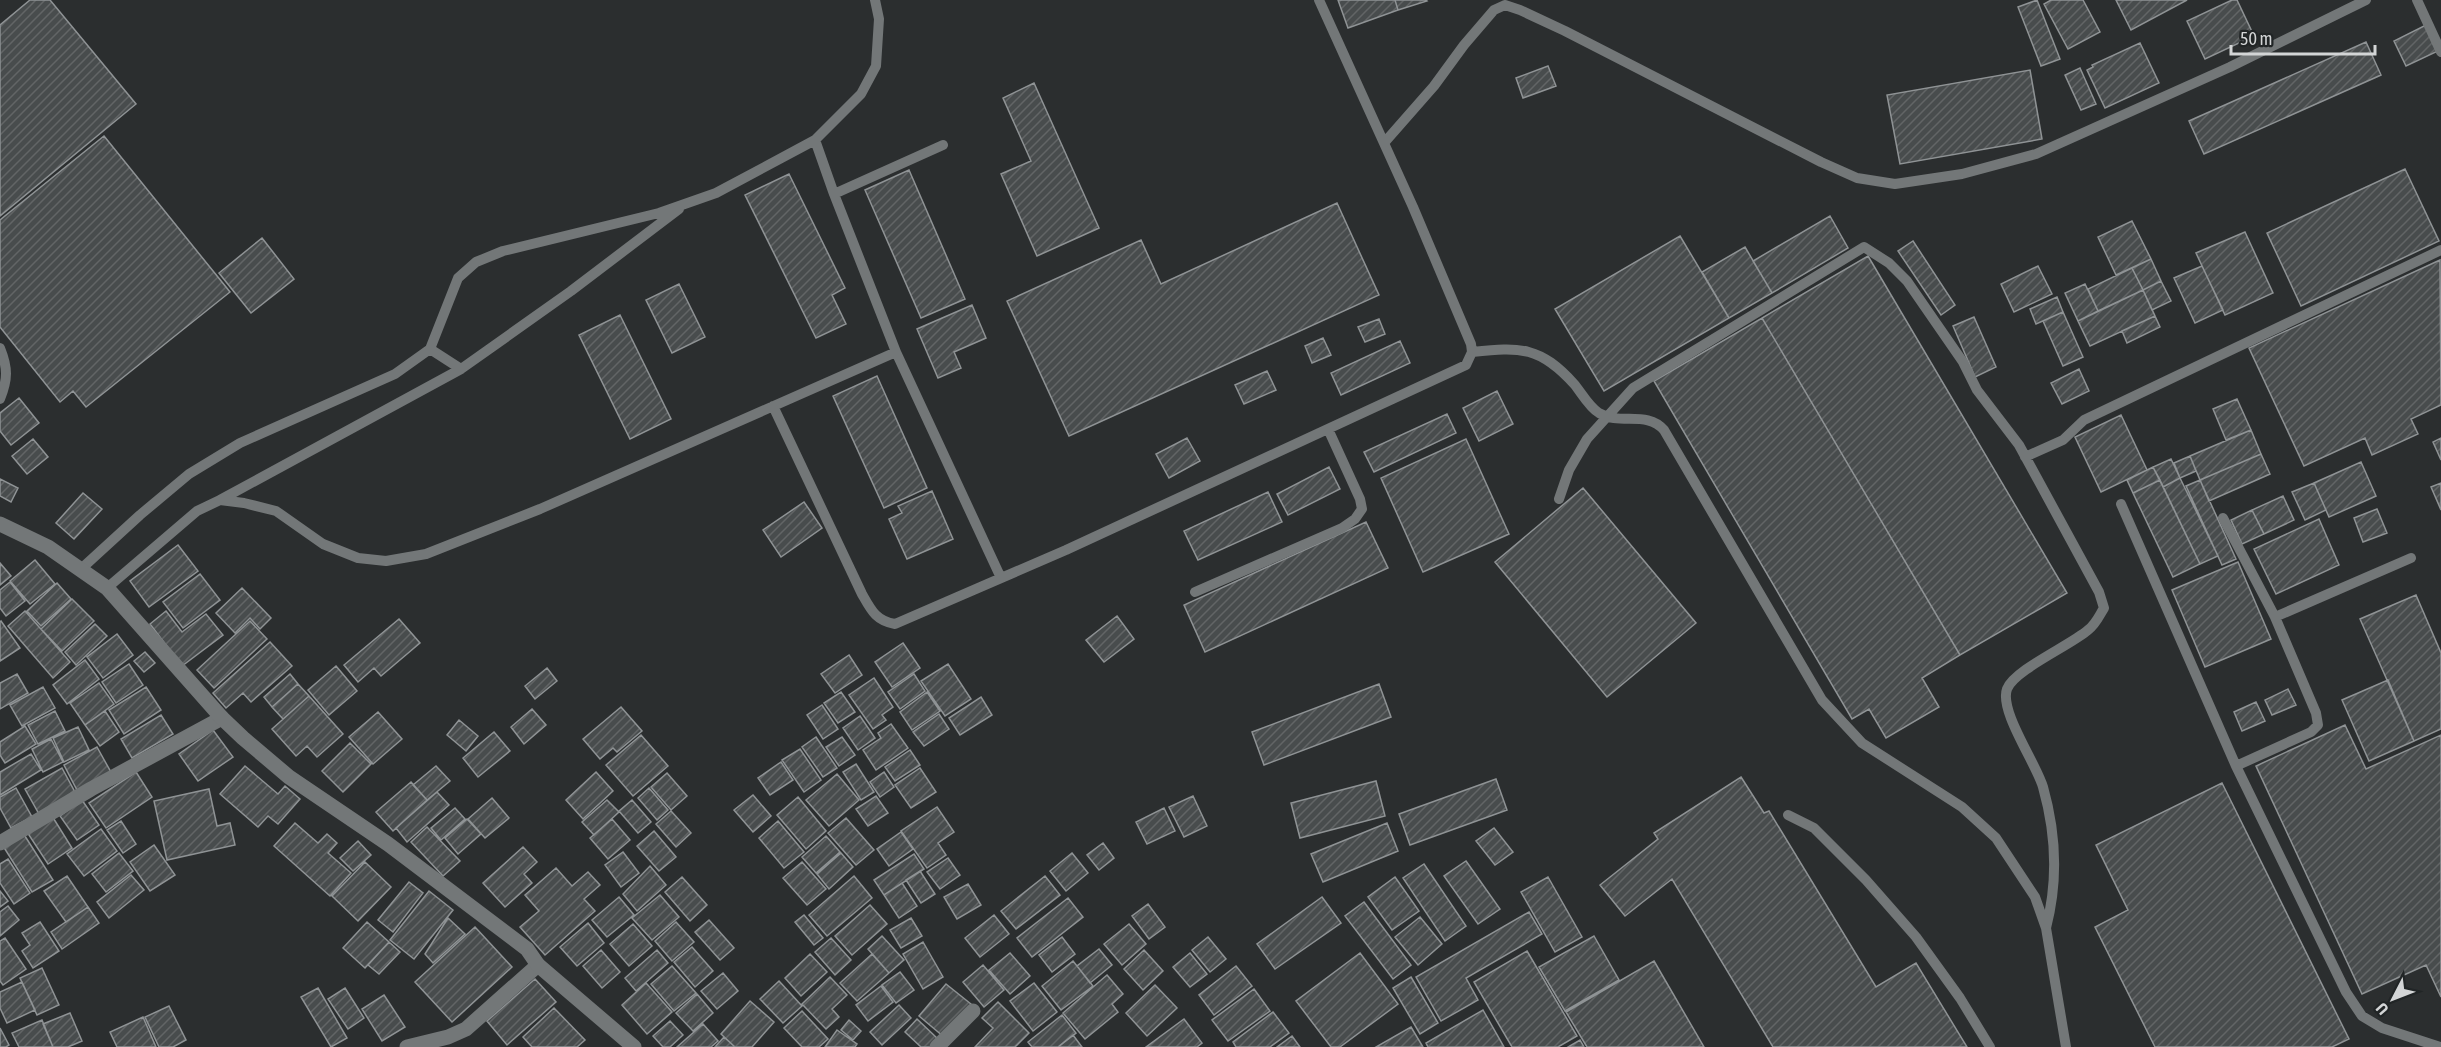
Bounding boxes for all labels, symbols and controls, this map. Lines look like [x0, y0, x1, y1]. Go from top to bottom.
scale bar [2231, 18, 2375, 56]
text: 50 m [2240, 28, 2272, 49]
north arrow [2363, 969, 2423, 1029]
text: U [2372, 1000, 2392, 1019]

